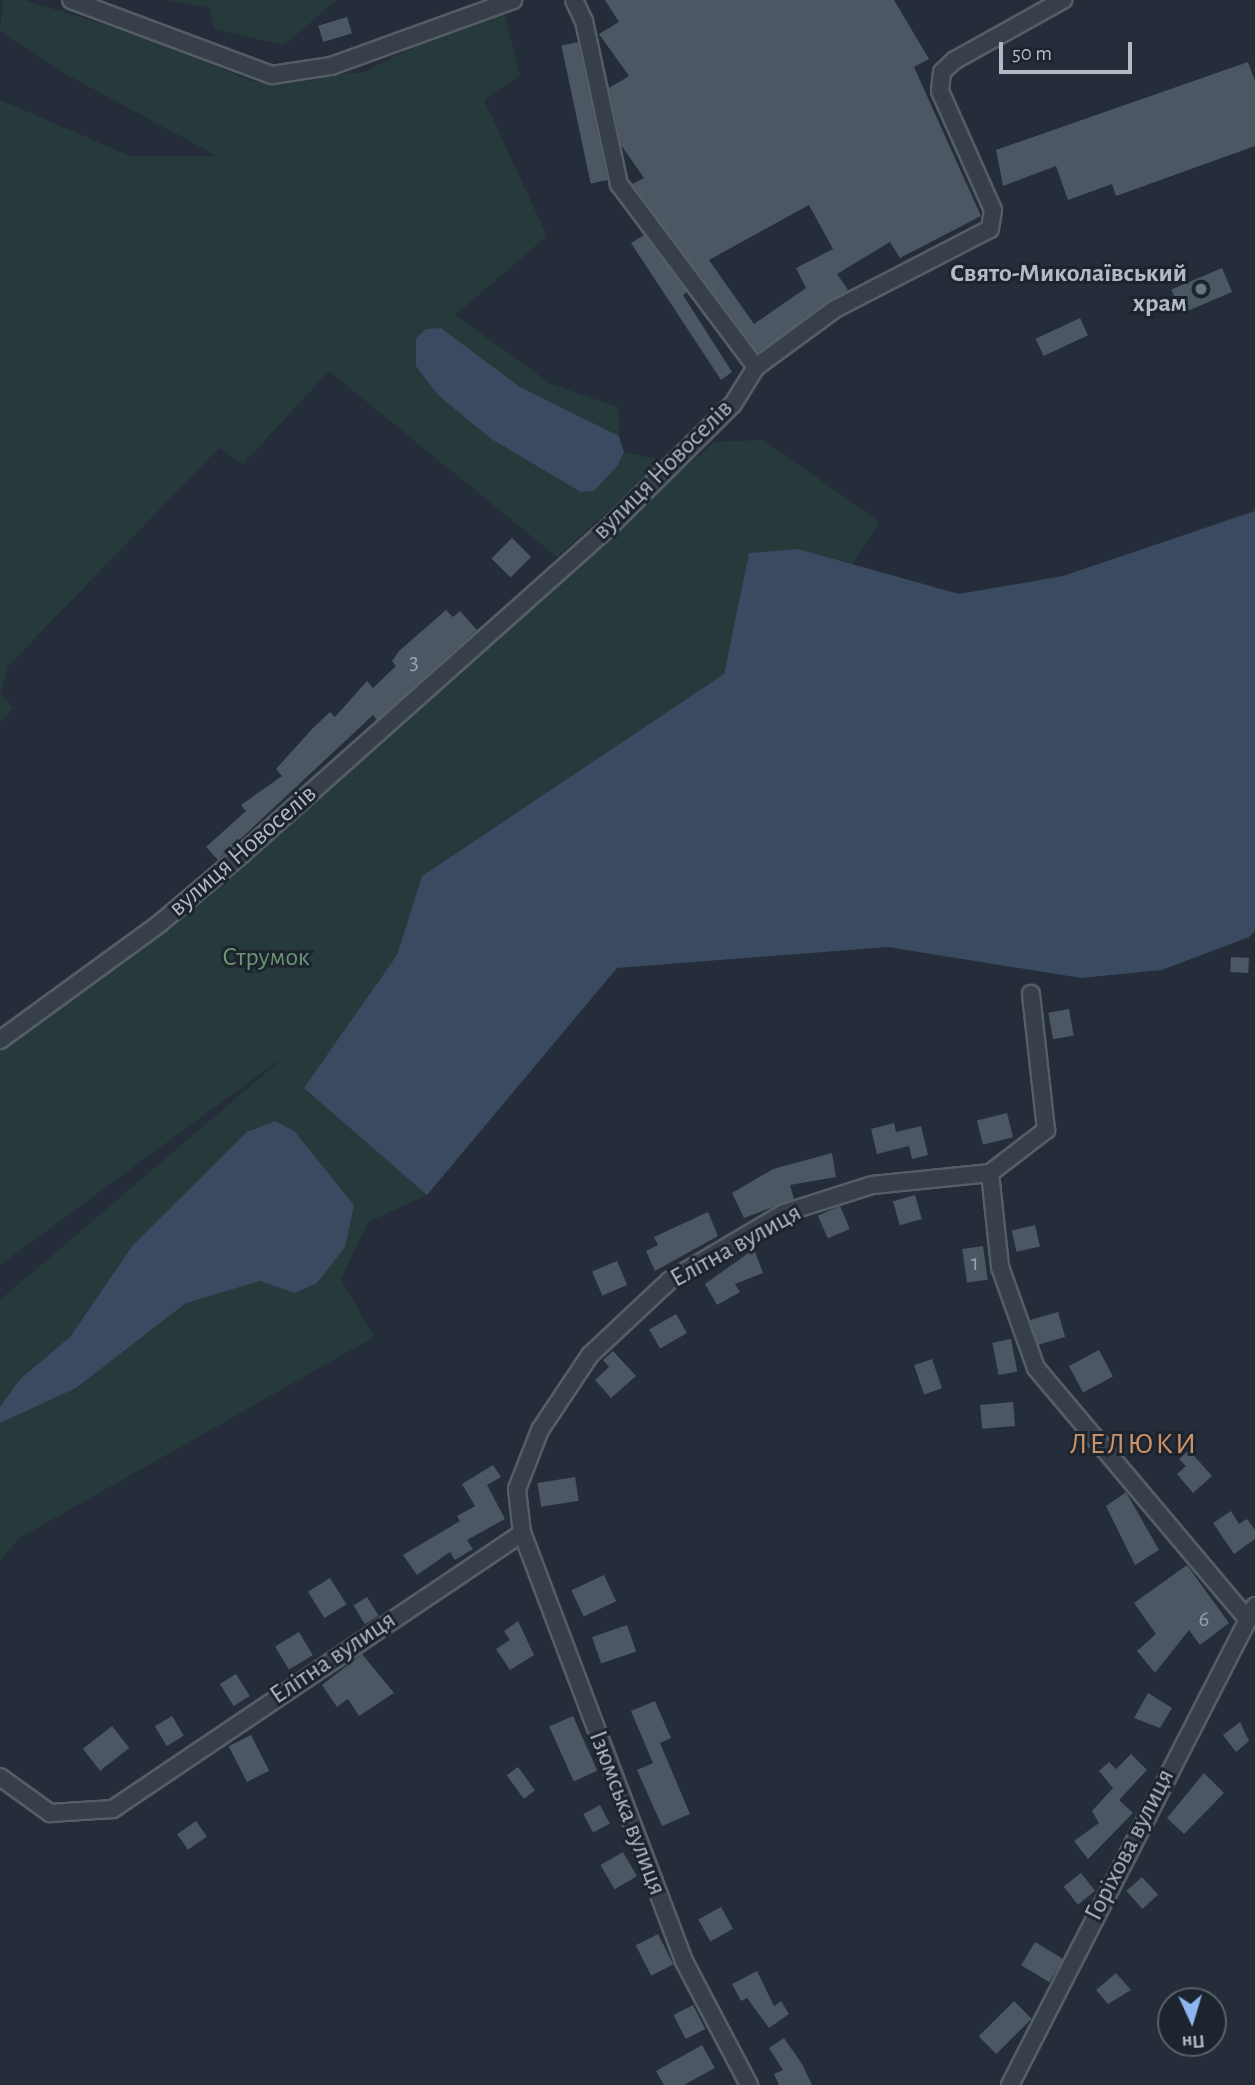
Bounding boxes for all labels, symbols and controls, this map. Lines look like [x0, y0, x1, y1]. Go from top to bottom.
scale bar [1003, 28, 1136, 72]
text: 50 m [1012, 43, 1052, 64]
place label: Свято-Миколаївський храм [950, 258, 1187, 320]
marker: Свято-Миколаївський храм [1193, 281, 1209, 297]
street label: вулиця Новоселів [586, 393, 740, 547]
house number: 3 [409, 649, 419, 677]
street label: вулиця Новоселів [163, 778, 323, 924]
park label: Струмок [222, 942, 310, 974]
street label: Елітна вулиця [665, 1197, 807, 1295]
house number: 1 [971, 1250, 979, 1278]
district label: ЛЕЛЮКИ [1070, 1426, 1198, 1462]
street label: Елітна вулиця [264, 1605, 402, 1711]
house number: 6 [1199, 1606, 1209, 1634]
street label: Ізюмська вулиця [581, 1726, 673, 1900]
street label: Горіхова вулиця [1078, 1764, 1182, 1926]
north arrow [1157, 1987, 1227, 2057]
text: Пн [1181, 2031, 1206, 2052]

